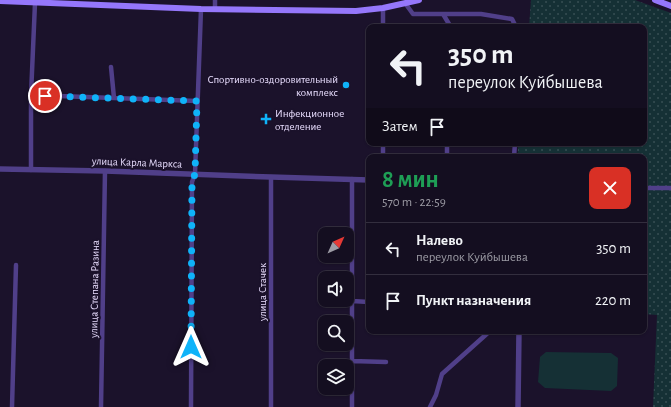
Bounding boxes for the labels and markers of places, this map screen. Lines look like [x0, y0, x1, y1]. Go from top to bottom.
place label: Спортивно-оздоровительный комплекс [207, 74, 338, 98]
pin [28, 79, 62, 113]
marker: Спортивно-оздоровительный комплекс [341, 80, 351, 90]
place label: Инфекционное отделение [275, 108, 344, 132]
marker: Инфекционное отделение [260, 113, 272, 125]

